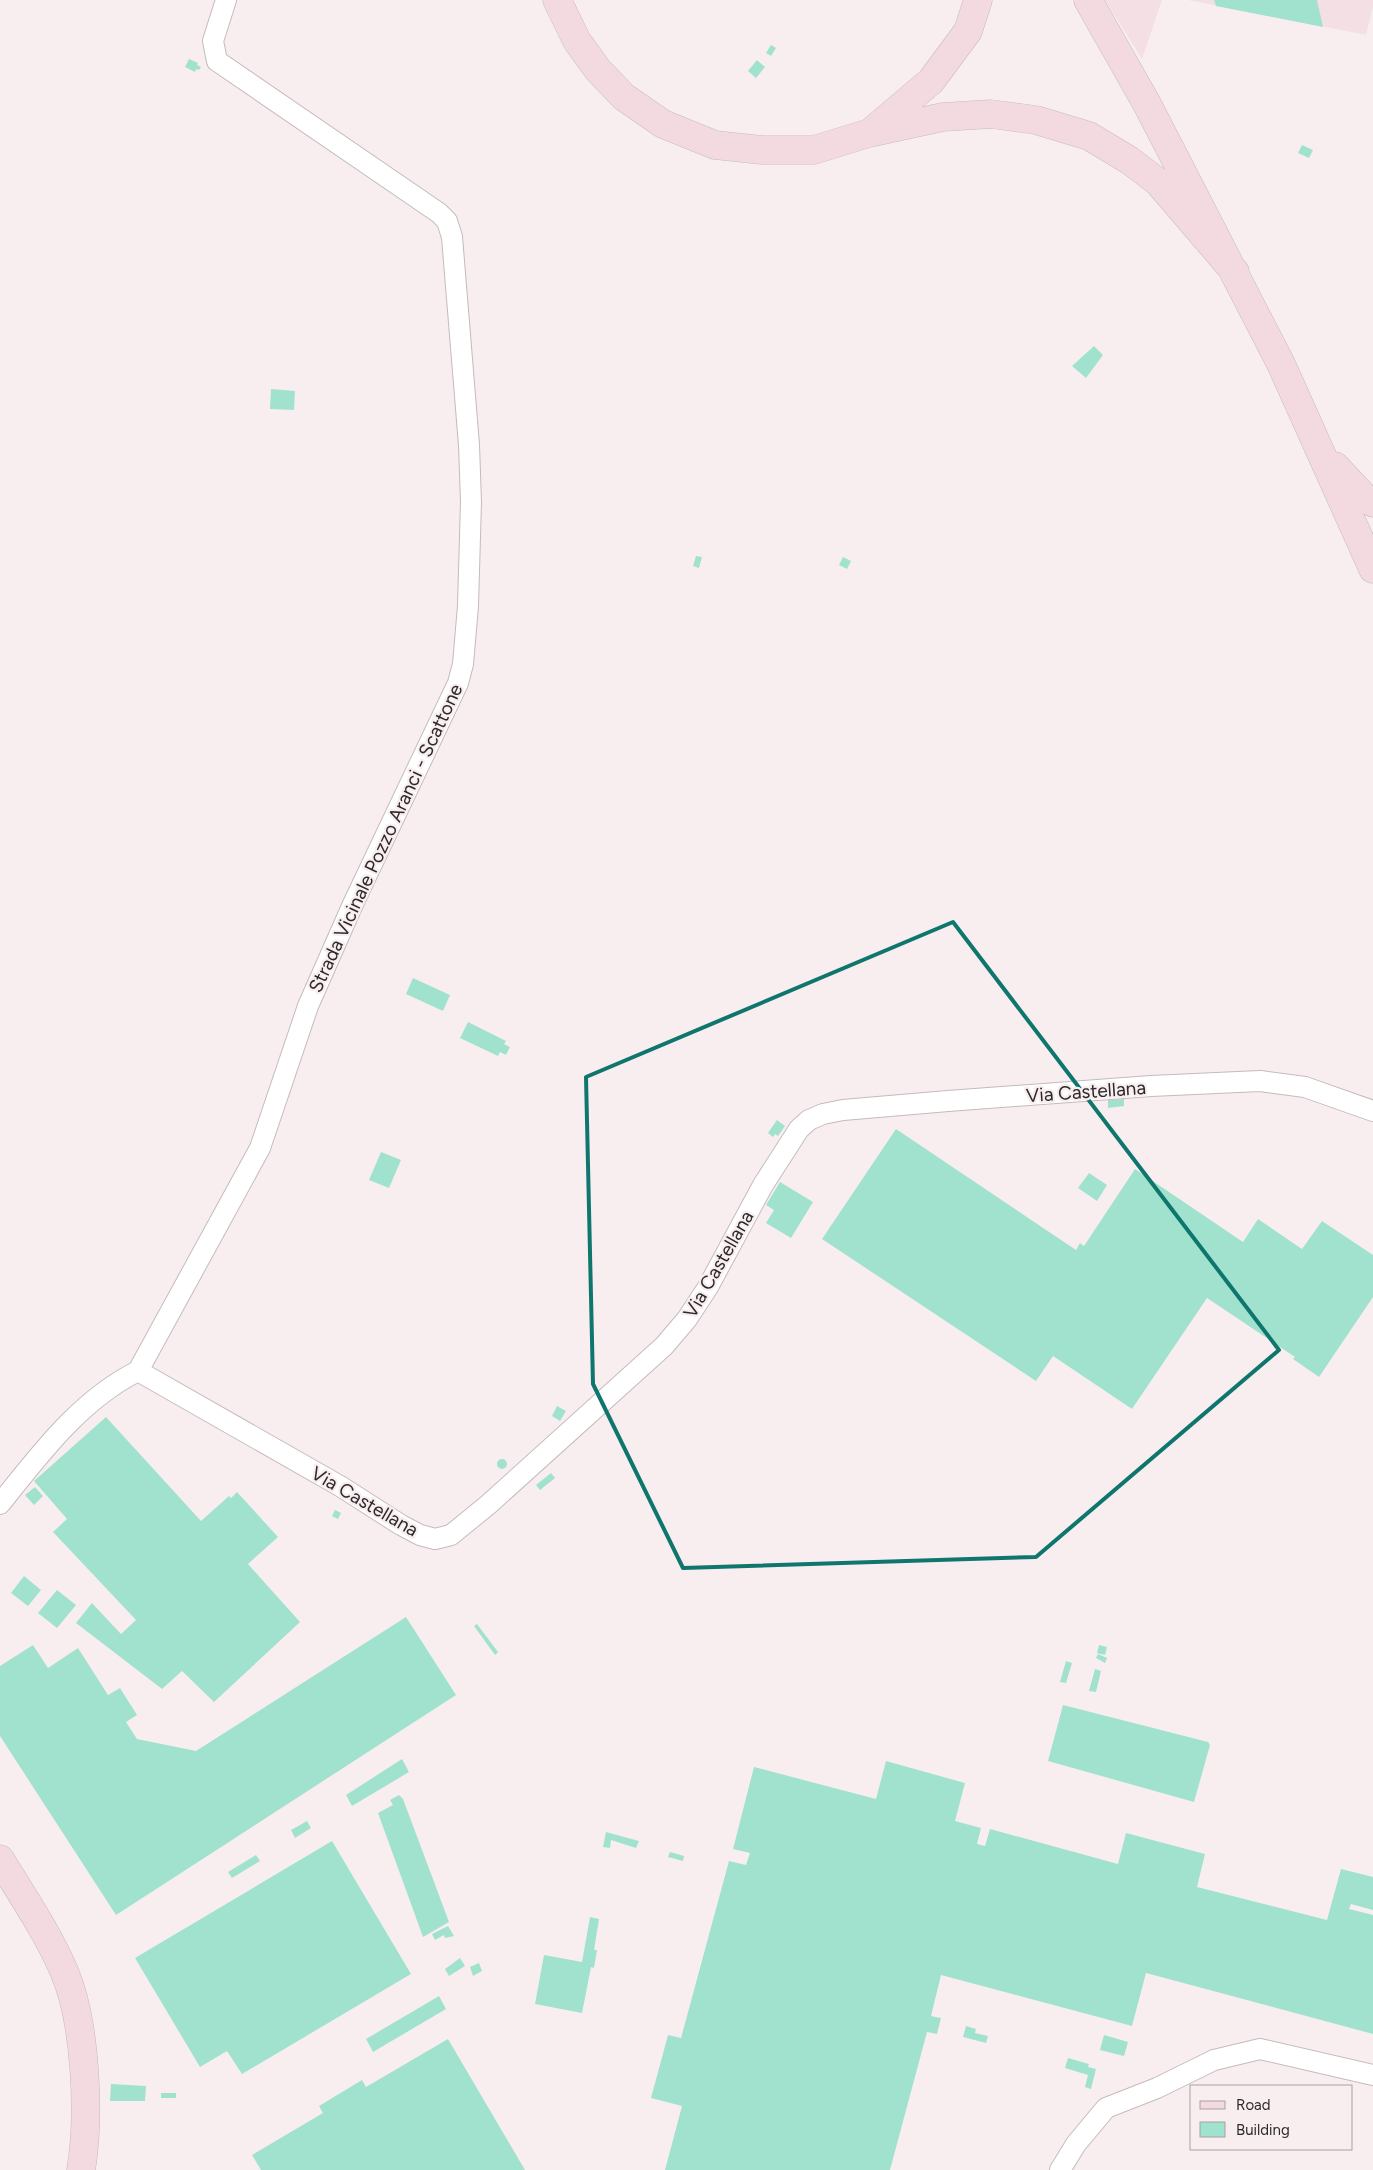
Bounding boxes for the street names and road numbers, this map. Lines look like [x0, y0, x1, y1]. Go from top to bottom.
street label: Strada Vicinale Pozzo Aranci - Scattone [304, 680, 467, 996]
street label: Via Castellana [1025, 1076, 1147, 1107]
street label: Via Castellana [678, 1207, 758, 1322]
street label: Via Castellana [307, 1461, 422, 1541]

